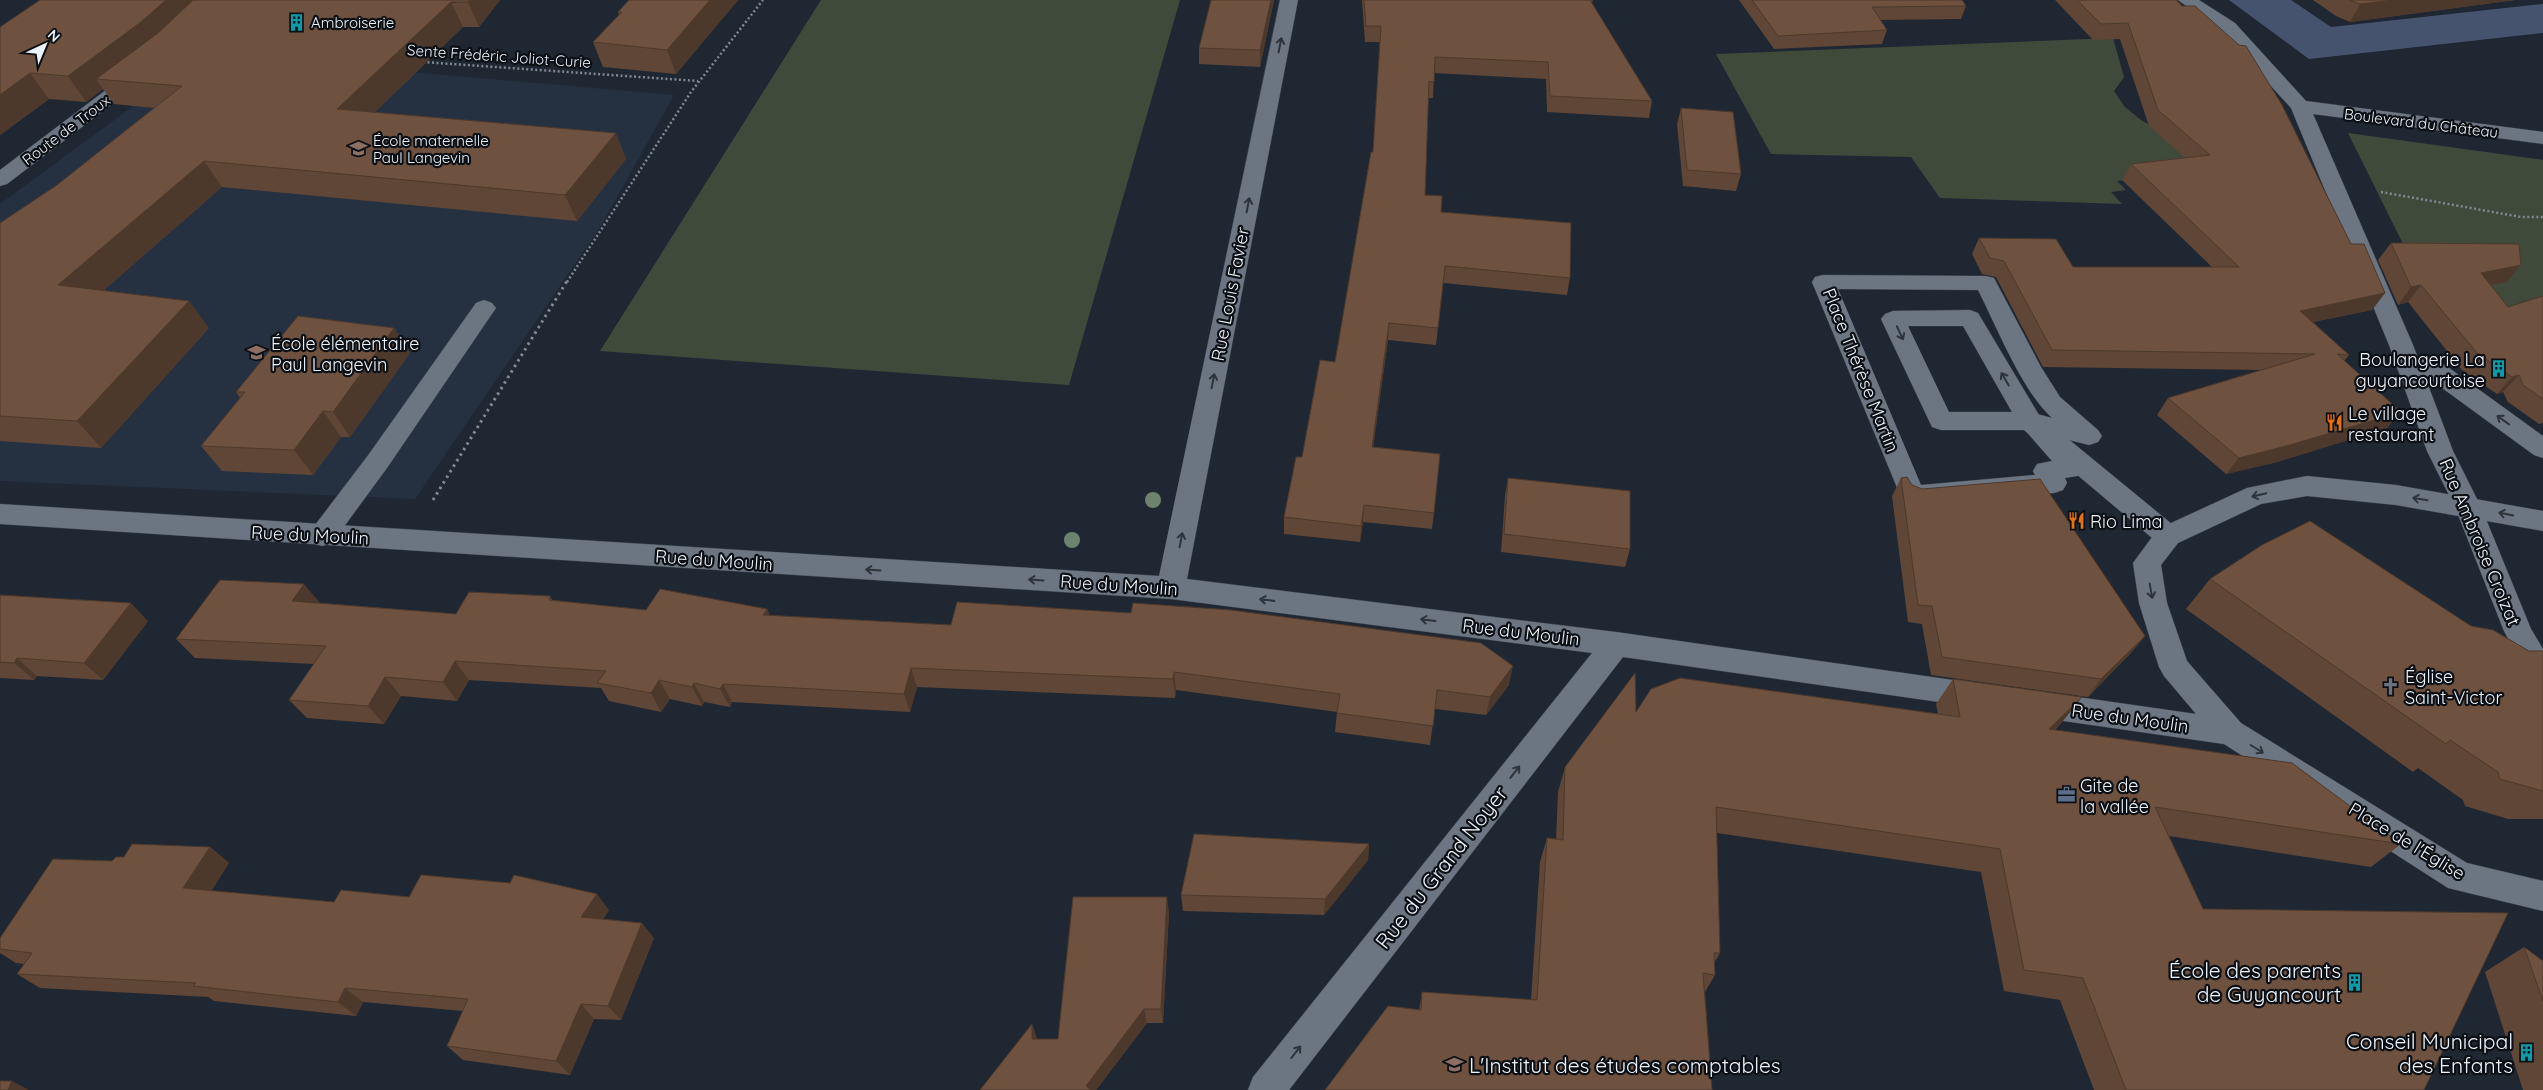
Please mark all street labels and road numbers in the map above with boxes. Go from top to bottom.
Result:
street label: Sente Frédéric Joliot-Curie [407,40,591,72]
street label: Route de Troux [18,91,114,169]
street label: Boulevard du Château [2343,104,2499,142]
street label: Rue Louis Favier [1206,225,1254,363]
street label: Place Thérèse Martin [1818,285,1904,455]
street label: Rue Ambroise Croizat [2434,455,2526,629]
street label: Rue du Moulin [250,520,370,550]
street label: Rue du Moulin [654,544,774,576]
street label: Rue du Moulin [1059,569,1179,601]
street label: Rue du Moulin [1461,613,1581,651]
street label: Rue du Moulin [2070,698,2190,738]
street label: Rue du Grand Noyer [1369,780,1513,954]
street label: Place de l'Église [2345,797,2469,885]

